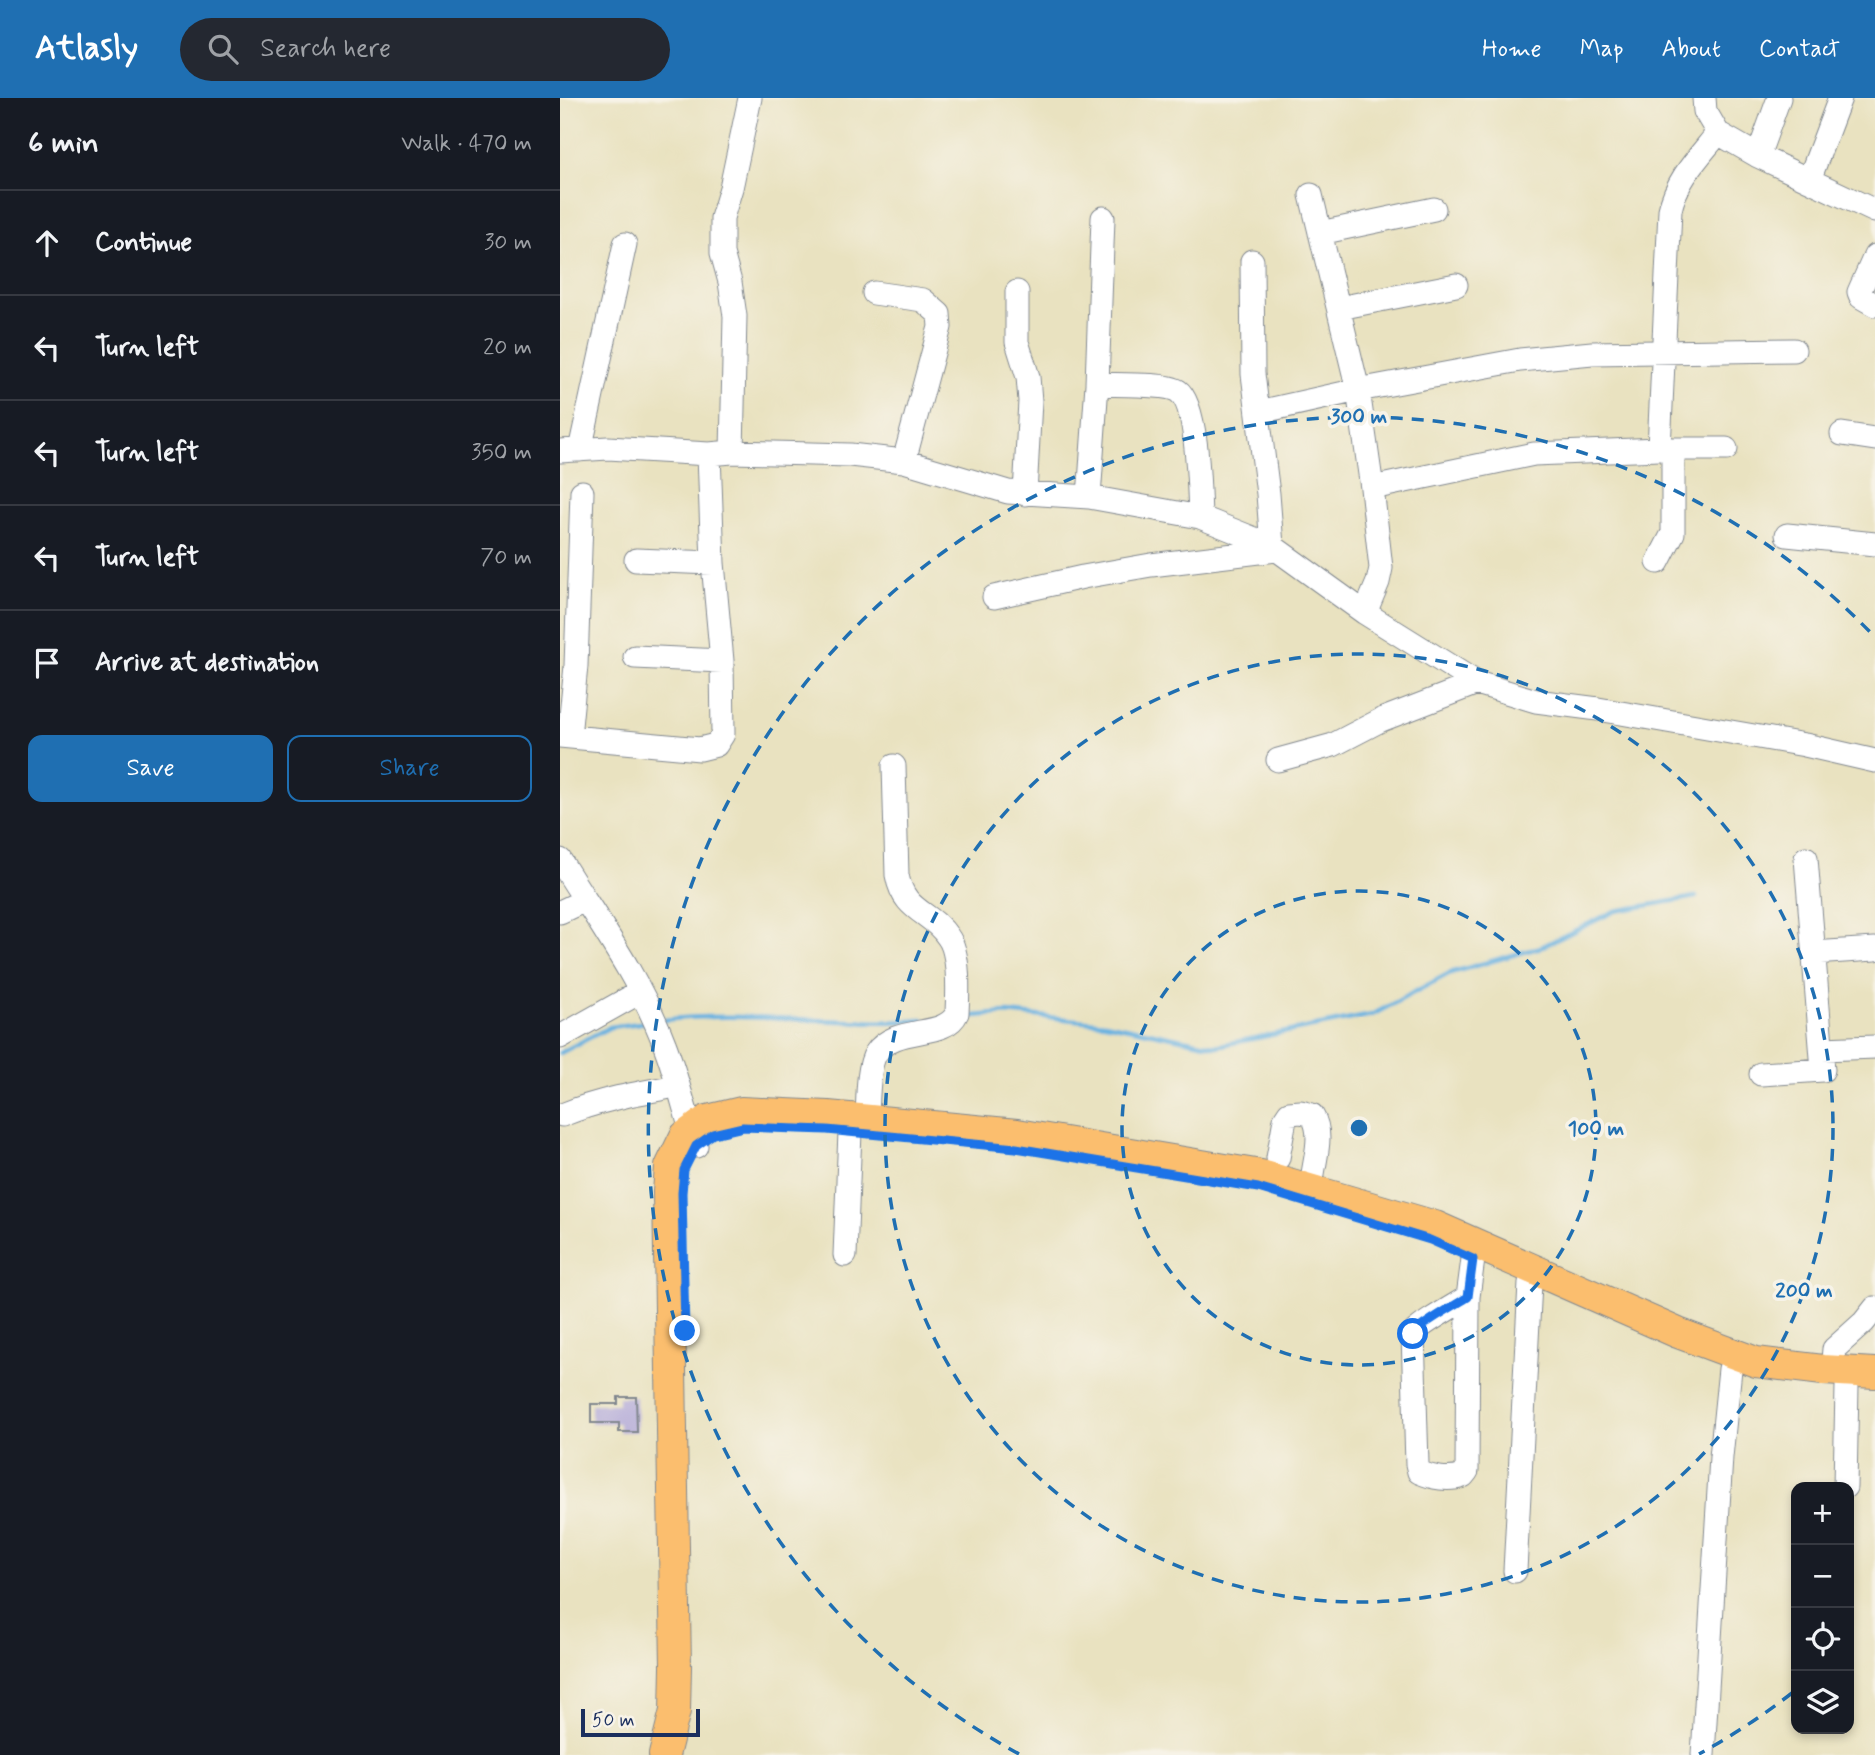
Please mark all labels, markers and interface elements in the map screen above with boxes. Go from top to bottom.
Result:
search box [180,18,670,81]
text: Atlasly [35,27,138,71]
icon: search [204,30,242,68]
text: Search here [260,32,391,66]
text: Home [1482,34,1542,65]
text: Map [1580,34,1624,65]
text: About [1662,34,1721,65]
text: Contact [1759,34,1840,65]
text: 6 min [28,124,99,163]
text: Walk · 470 m [401,129,532,159]
icon: ahead [28,224,66,262]
text: Continue [95,226,192,260]
text: 30 m [484,228,532,258]
icon: left [28,329,66,367]
text: Turn left [95,331,199,365]
text: 20 m [483,333,532,363]
text: 300 m [1331,403,1388,431]
icon: left [28,434,66,472]
text: Turn left [95,436,199,470]
text: 350 m [471,438,532,468]
icon: left [28,539,66,577]
text: Turn left [95,541,199,575]
text: 70 m [480,543,532,573]
icon: arrive [28,644,66,682]
text: Arrive at destination [95,646,319,680]
button: Save [28,735,273,802]
button: Share [287,735,532,802]
text: 100 m [1568,1115,1624,1143]
centre of rings [1347,1116,1371,1140]
text: 200 m [1775,1277,1833,1305]
route end [669,1315,700,1346]
route start [1397,1318,1428,1349]
map controls [1791,1482,1854,1734]
button: + [1791,1482,1854,1545]
button: − [1791,1545,1854,1608]
button: locate [1791,1608,1854,1671]
button: layers [1791,1671,1854,1734]
scale bar [581,1706,700,1738]
text: 50 m [592,1708,635,1733]

